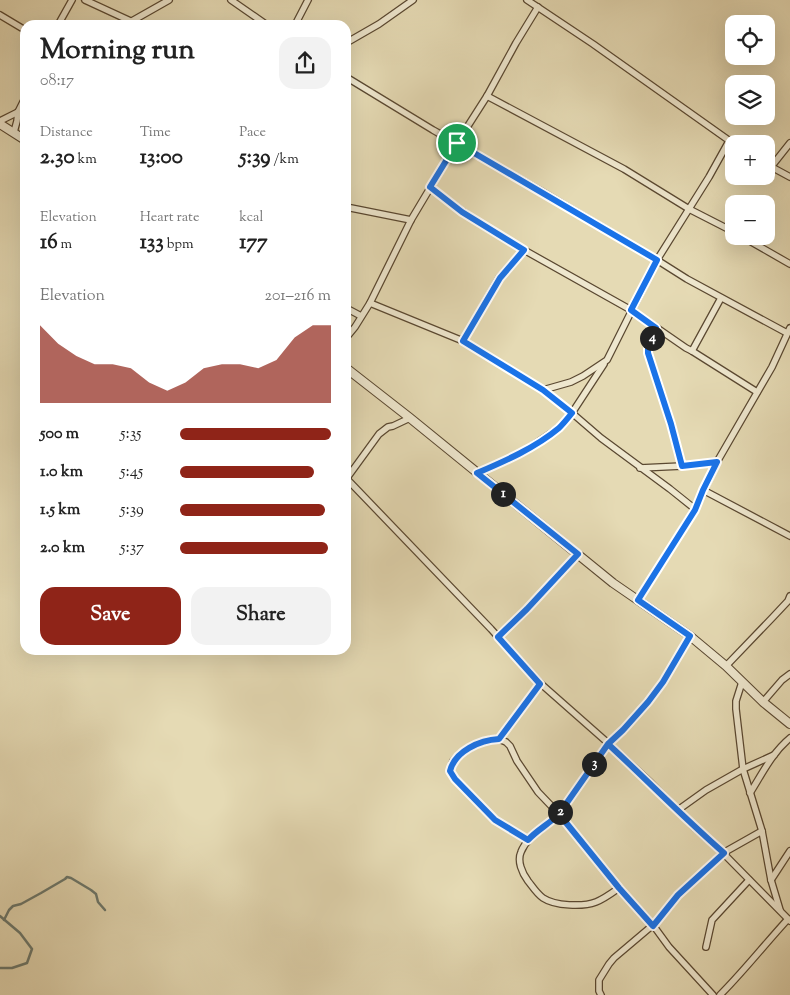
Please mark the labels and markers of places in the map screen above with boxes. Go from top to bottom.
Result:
pin [436,122,478,164]
pin: 4 [640,326,664,350]
pin: 1 [490,482,516,506]
pin: 3 [582,752,606,776]
pin: 2 [548,800,572,824]

